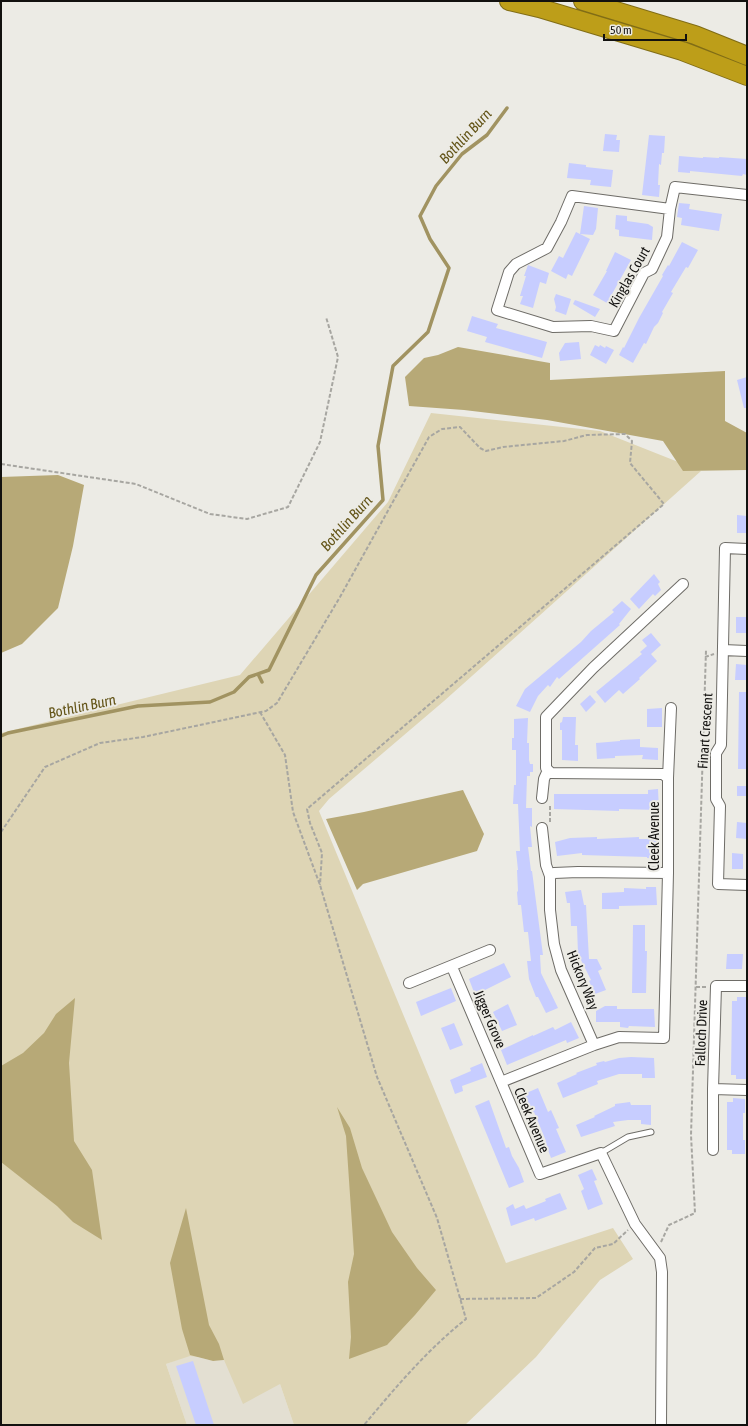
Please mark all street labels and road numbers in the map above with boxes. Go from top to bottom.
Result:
street label: Kinglas Court [605,244,653,310]
street label: Finart Crescent [694,692,716,770]
street label: Cleek Avenue [646,801,662,871]
street label: Hickory Way [564,948,602,1012]
street label: Jigger Grove [471,988,509,1050]
street label: Falloch Drive [692,999,710,1067]
street label: Cleek Avenue [511,1085,553,1155]

